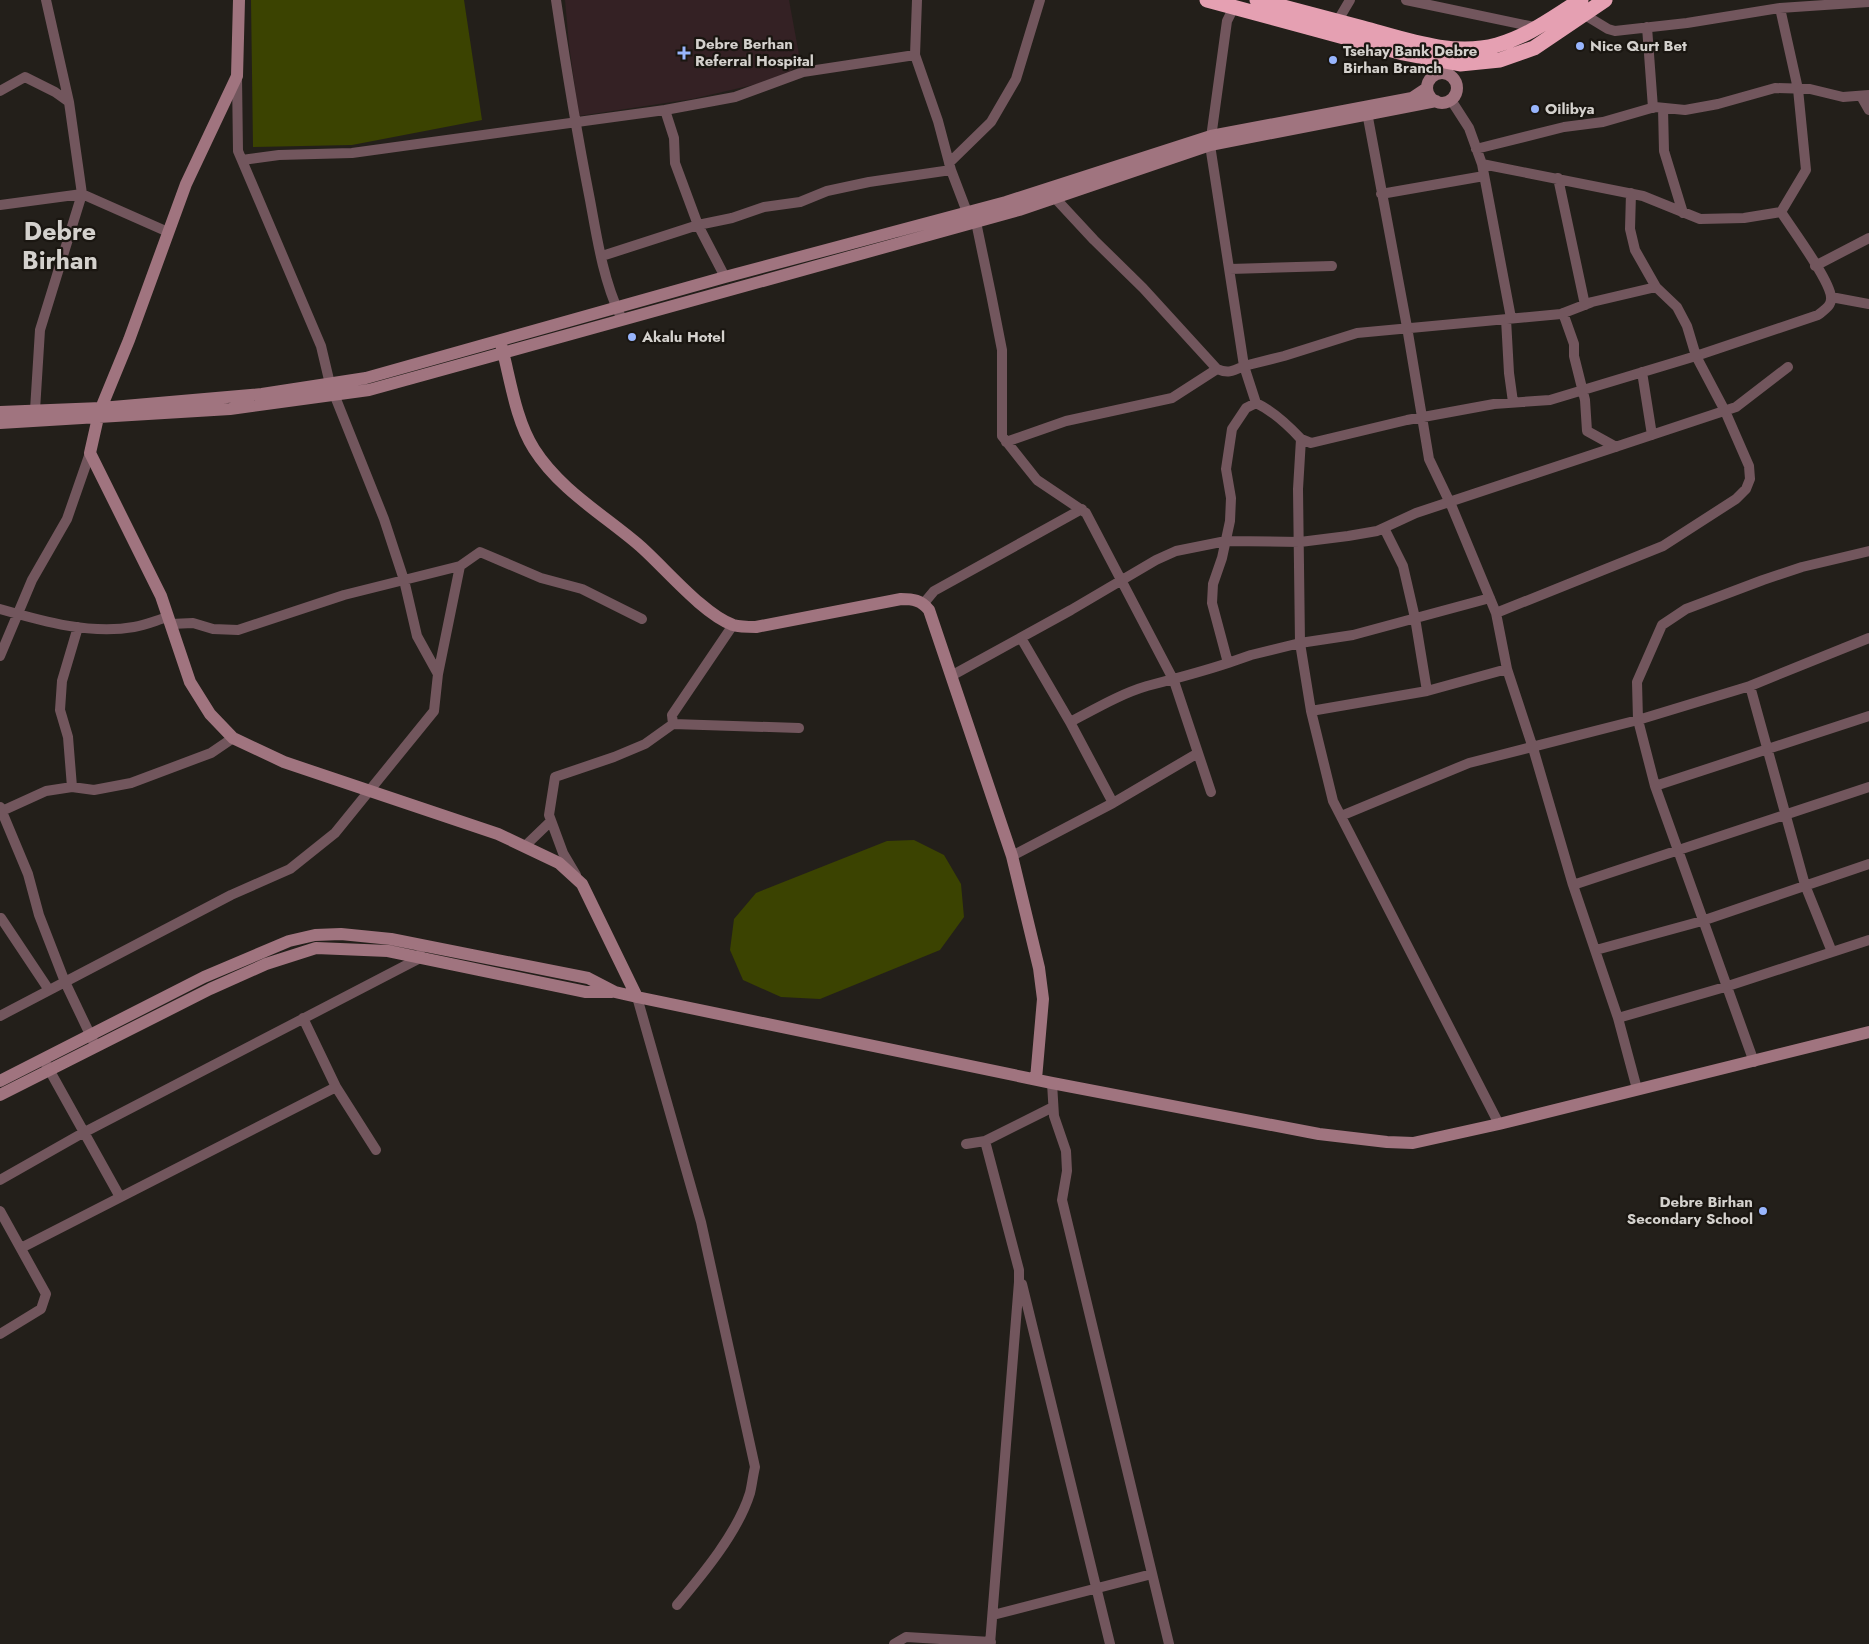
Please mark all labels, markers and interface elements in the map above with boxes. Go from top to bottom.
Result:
place label: Debre Berhan Referral Hospital [695,33,814,72]
place label: Nice Qurt Bet [1590,35,1687,57]
place label: Tsehay Bank Debre Birhan Branch [1343,40,1478,79]
marker: Nice Qurt Bet [1574,40,1586,52]
marker: Debre Berhan Referral Hospital [677,46,691,60]
marker: Tsehay Bank Debre Birhan Branch [1327,54,1339,66]
place label: Oilibya [1545,98,1595,120]
marker: Oilibya [1529,103,1541,115]
district label: Debre Birhan [22,213,98,278]
place label: Akalu Hotel [641,326,725,348]
marker: Akalu Hotel [626,331,638,343]
place label: Debre Birhan Secondary School [1627,1191,1753,1230]
marker: Debre Birhan Secondary School [1757,1205,1769,1217]

